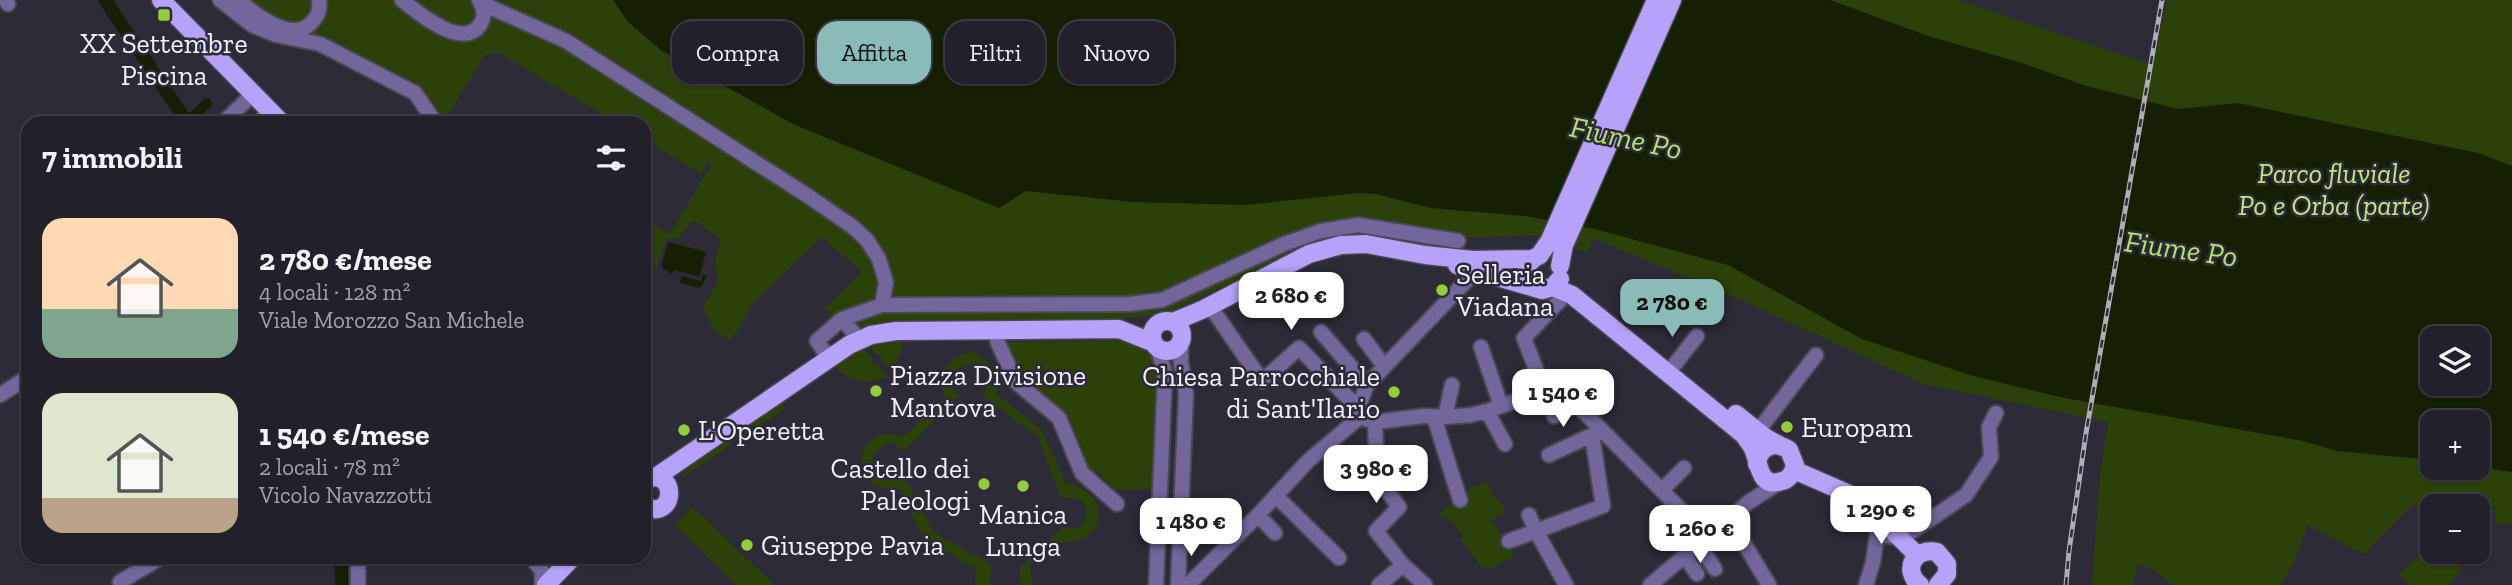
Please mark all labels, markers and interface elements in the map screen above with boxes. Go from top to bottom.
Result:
marker: XX Settembre Piscina [156,7,172,23]
chip: Compra [672,21,803,84]
chip: Affitta [817,21,931,84]
chip: Filtri [945,21,1045,84]
chip: Nuovo [1059,21,1174,84]
place label: XX Settembre Piscina [80,27,248,92]
water label: Fiume Po [1567,109,1685,167]
icon: filters [592,139,630,177]
text: 7 immobili [42,140,183,176]
park label: Parco fluviale Po e Orba (parte) [2238,157,2430,222]
water label: Fiume Po [2122,223,2240,275]
text: 2 780 €/mese [259,242,432,278]
icon: home [98,246,182,330]
place label: Selleria Viadana [1455,258,1554,323]
pin: 2 680 € [1226,272,1356,332]
text: 4 locali · 128 m² [259,278,410,306]
pin: 2 780 € [1607,280,1737,339]
text: 2 680 € [1255,281,1327,309]
marker: Selleria Viadana [1434,282,1450,298]
text: 2 780 € [1636,288,1708,316]
text: Viale Morozzo San Michele [259,306,524,334]
map controls [2420,326,2490,564]
button: layers [2420,326,2490,396]
place label: Piazza Divisione Mantova [890,359,1086,424]
place label: Chiesa Parrocchiale di Sant'Ilario [1142,360,1380,425]
pin: 1 540 € [1498,370,1628,429]
text: 1 540 € [1528,378,1598,406]
marker: Piazza Divisione Mantova [868,383,884,399]
marker: Chiesa Parrocchiale di Sant'Ilario [1386,384,1402,400]
button: + [2420,410,2490,480]
place label: Europam [1801,411,1912,444]
place label: L'Operetta [698,414,825,447]
text: 1 540 €/mese [259,417,430,453]
marker: Europam [1779,419,1795,435]
icon: home [98,421,182,505]
marker: L'Operetta [676,422,692,438]
pin: 3 980 € [1311,446,1441,505]
place label: Castello dei Paleologi [831,452,970,517]
text: 2 locali · 78 m² [259,453,400,481]
text: 3 980 € [1340,454,1412,482]
marker: Castello dei Paleologi [976,476,992,492]
marker: Manica Lunga [1015,478,1031,494]
text: Vicolo Navazzotti [259,481,432,509]
pin: 1 290 € [1816,486,1946,546]
button: − [2420,494,2490,564]
text: 1 290 € [1846,495,1916,523]
place label: Manica Lunga [979,498,1068,563]
pin: 1 480 € [1126,498,1256,558]
pin: 1 260 € [1635,505,1765,565]
text: 1 480 € [1156,507,1226,535]
text: 1 260 € [1665,514,1735,542]
place label: Giuseppe Pavia [761,529,945,562]
marker: Giuseppe Pavia [739,537,755,553]

